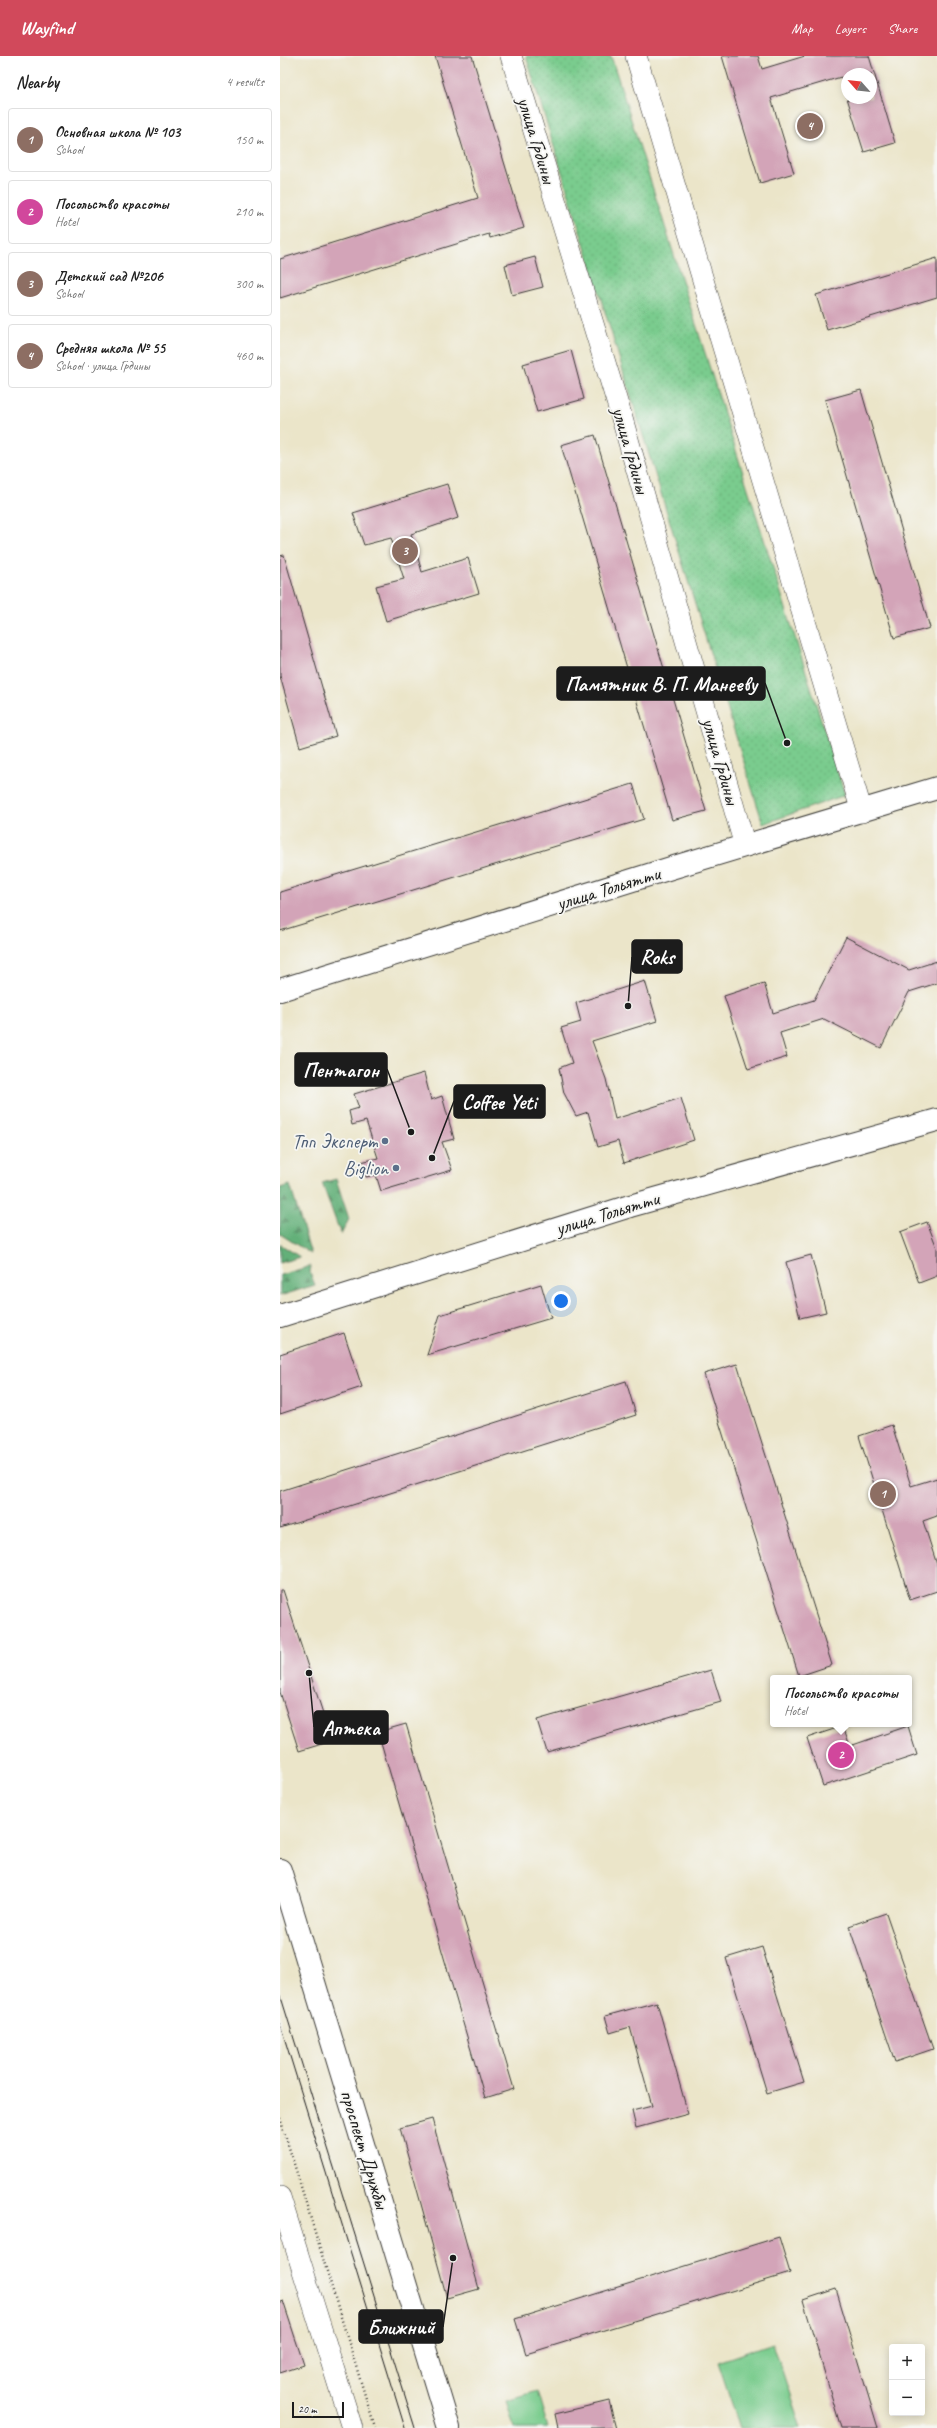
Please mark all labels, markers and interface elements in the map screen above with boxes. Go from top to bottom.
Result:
text: Wayfind [20,16,73,40]
text: Map [791,20,813,37]
text: Layers [835,20,866,37]
text: Share [888,20,917,37]
north arrow [841,68,877,104]
text: Nearby [16,72,59,93]
text: 4 results [226,74,264,90]
street label: улица Грдины [511,93,562,188]
pin: 4 [797,111,823,141]
text: Основная школа № 103 [55,123,180,142]
text: 1 [27,132,33,148]
text: 150 m [235,132,263,148]
text: School [55,142,83,158]
text: Посольство красоты [55,195,169,214]
text: 2 [27,204,33,220]
text: 210 m [235,204,263,220]
text: Hotel [55,214,78,230]
text: Детский сад №206 [55,267,163,286]
text: 3 [27,276,33,292]
text: 300 m [235,276,263,292]
text: School [55,286,83,302]
text: Средняя школа № 55 [55,339,165,358]
text: 4 [27,348,33,364]
text: 460 m [235,348,263,364]
text: School · улица Грдины [55,358,150,374]
street label: улица Грдины [606,403,655,498]
pin: 3 [392,536,418,566]
callout: Памятник В. П. Манееву [557,667,765,700]
text: Памятник В. П. Манееву [565,671,759,697]
street label: улица Грдины [696,714,745,809]
street label: улица Тольятти [553,860,665,916]
callout: Roks [632,940,682,973]
text: Roks [640,944,677,970]
callout: Пентагон [295,1053,387,1086]
text: Пентагон [303,1057,381,1083]
callout: Coffee Yeti [454,1085,545,1118]
text: Coffee Yeti [462,1089,539,1115]
place label: Тпп Эксперт [292,1129,379,1154]
marker: Тпп Эксперт [380,1136,390,1146]
place label: Biglion [343,1156,389,1181]
marker: Biglion [391,1163,401,1173]
street label: улица Тольятти [552,1185,664,1241]
your location [551,1291,571,1311]
pin: 1 [870,1479,896,1509]
popup [770,1675,912,1727]
text: Посольство красоты [784,1684,898,1703]
text: Hotel [784,1703,807,1719]
callout: Аптека [314,1711,388,1744]
text: Аптека [322,1715,382,1741]
pin: 2 [828,1740,854,1770]
street label: проспект Дружбы [335,2087,395,2213]
callout: Ближний [359,2310,443,2343]
text: Ближний [367,2314,437,2340]
map controls [889,2344,925,2416]
button: + [889,2344,925,2380]
button: − [889,2380,925,2416]
scale bar [292,2400,344,2419]
text: 20 m [298,2402,317,2416]

